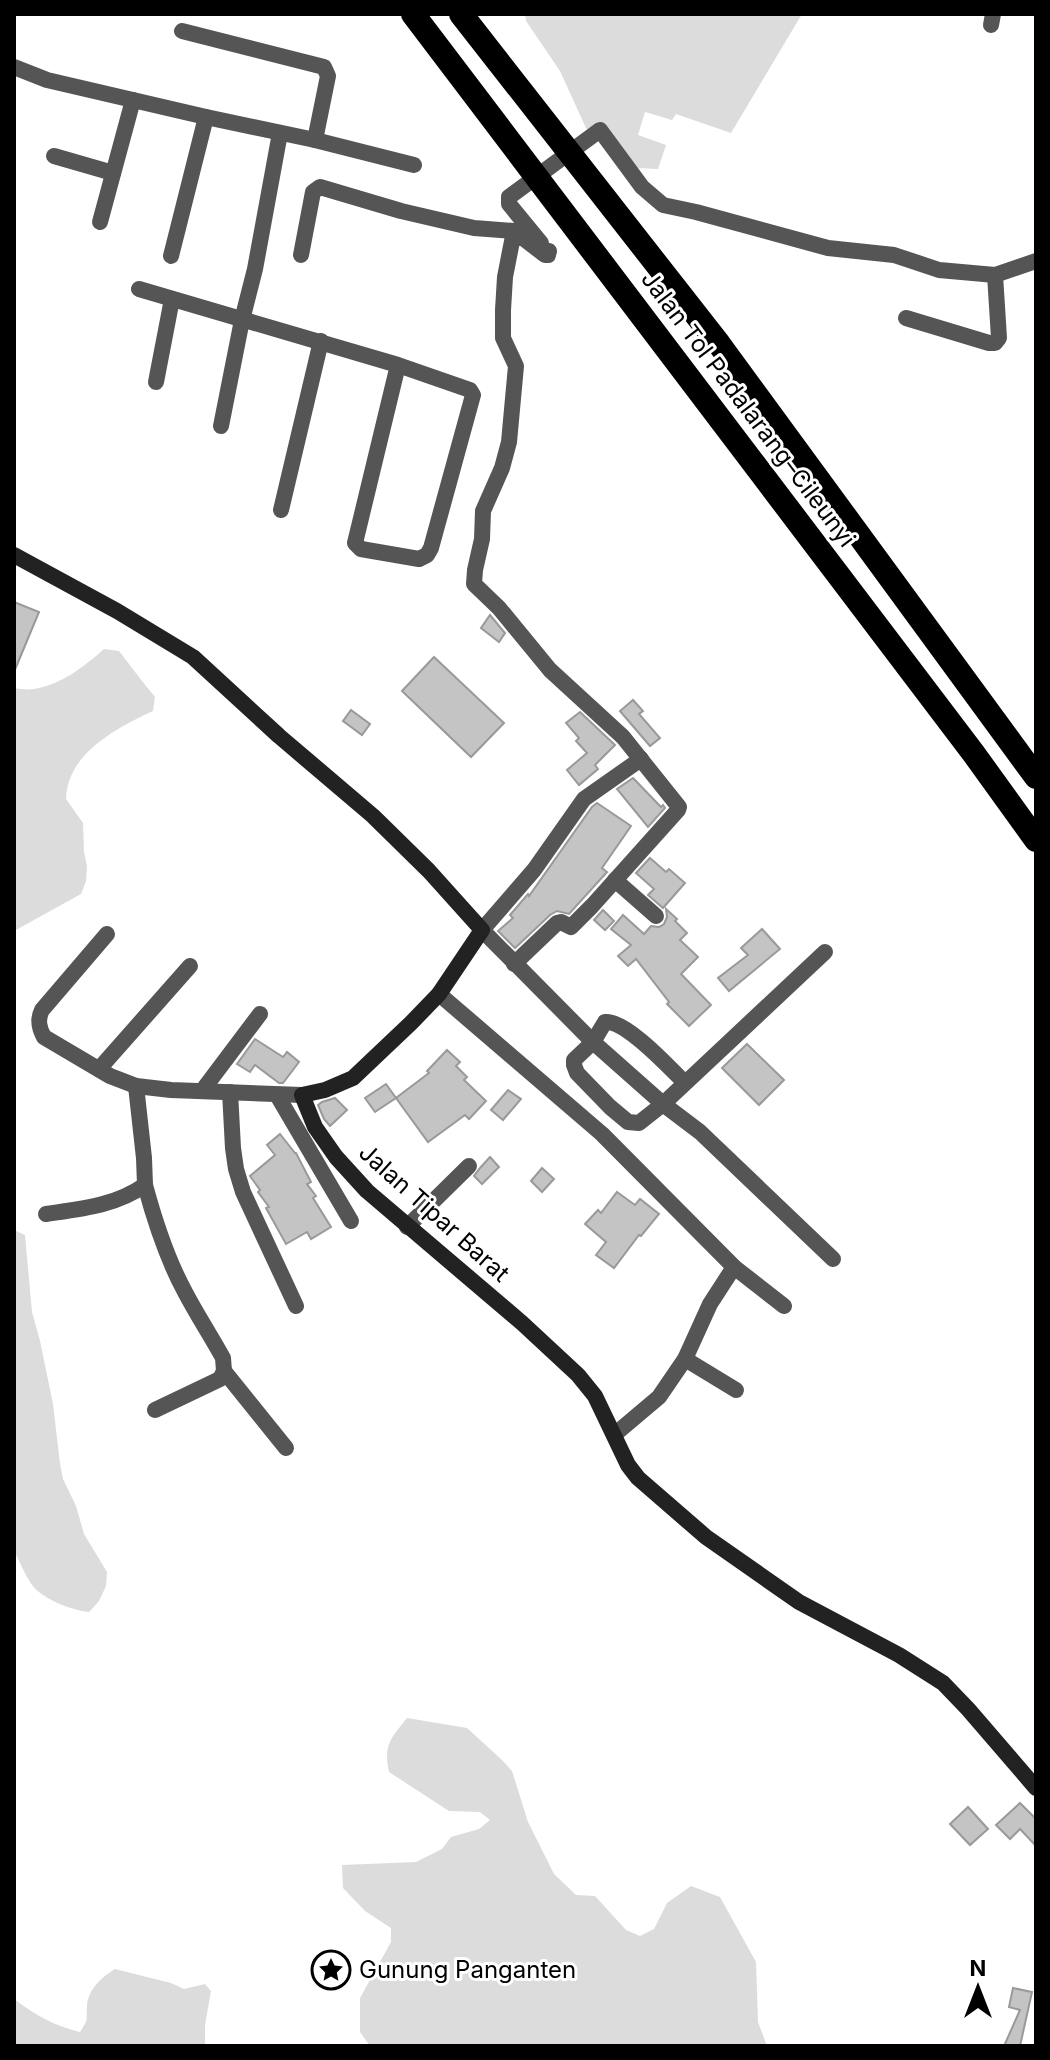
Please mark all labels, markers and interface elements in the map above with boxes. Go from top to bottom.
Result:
street label: Jalan Tol Padalarang–Cileunyi [635,265,862,552]
street label: Jalan Tipar Barat [353,1137,516,1288]
north arrow [938,1948,1018,2028]
place icon: Gunung Panganten [310,1949,352,1991]
place label: Gunung Panganten [359,1955,576,1984]
text: N [970,1955,986,1981]

